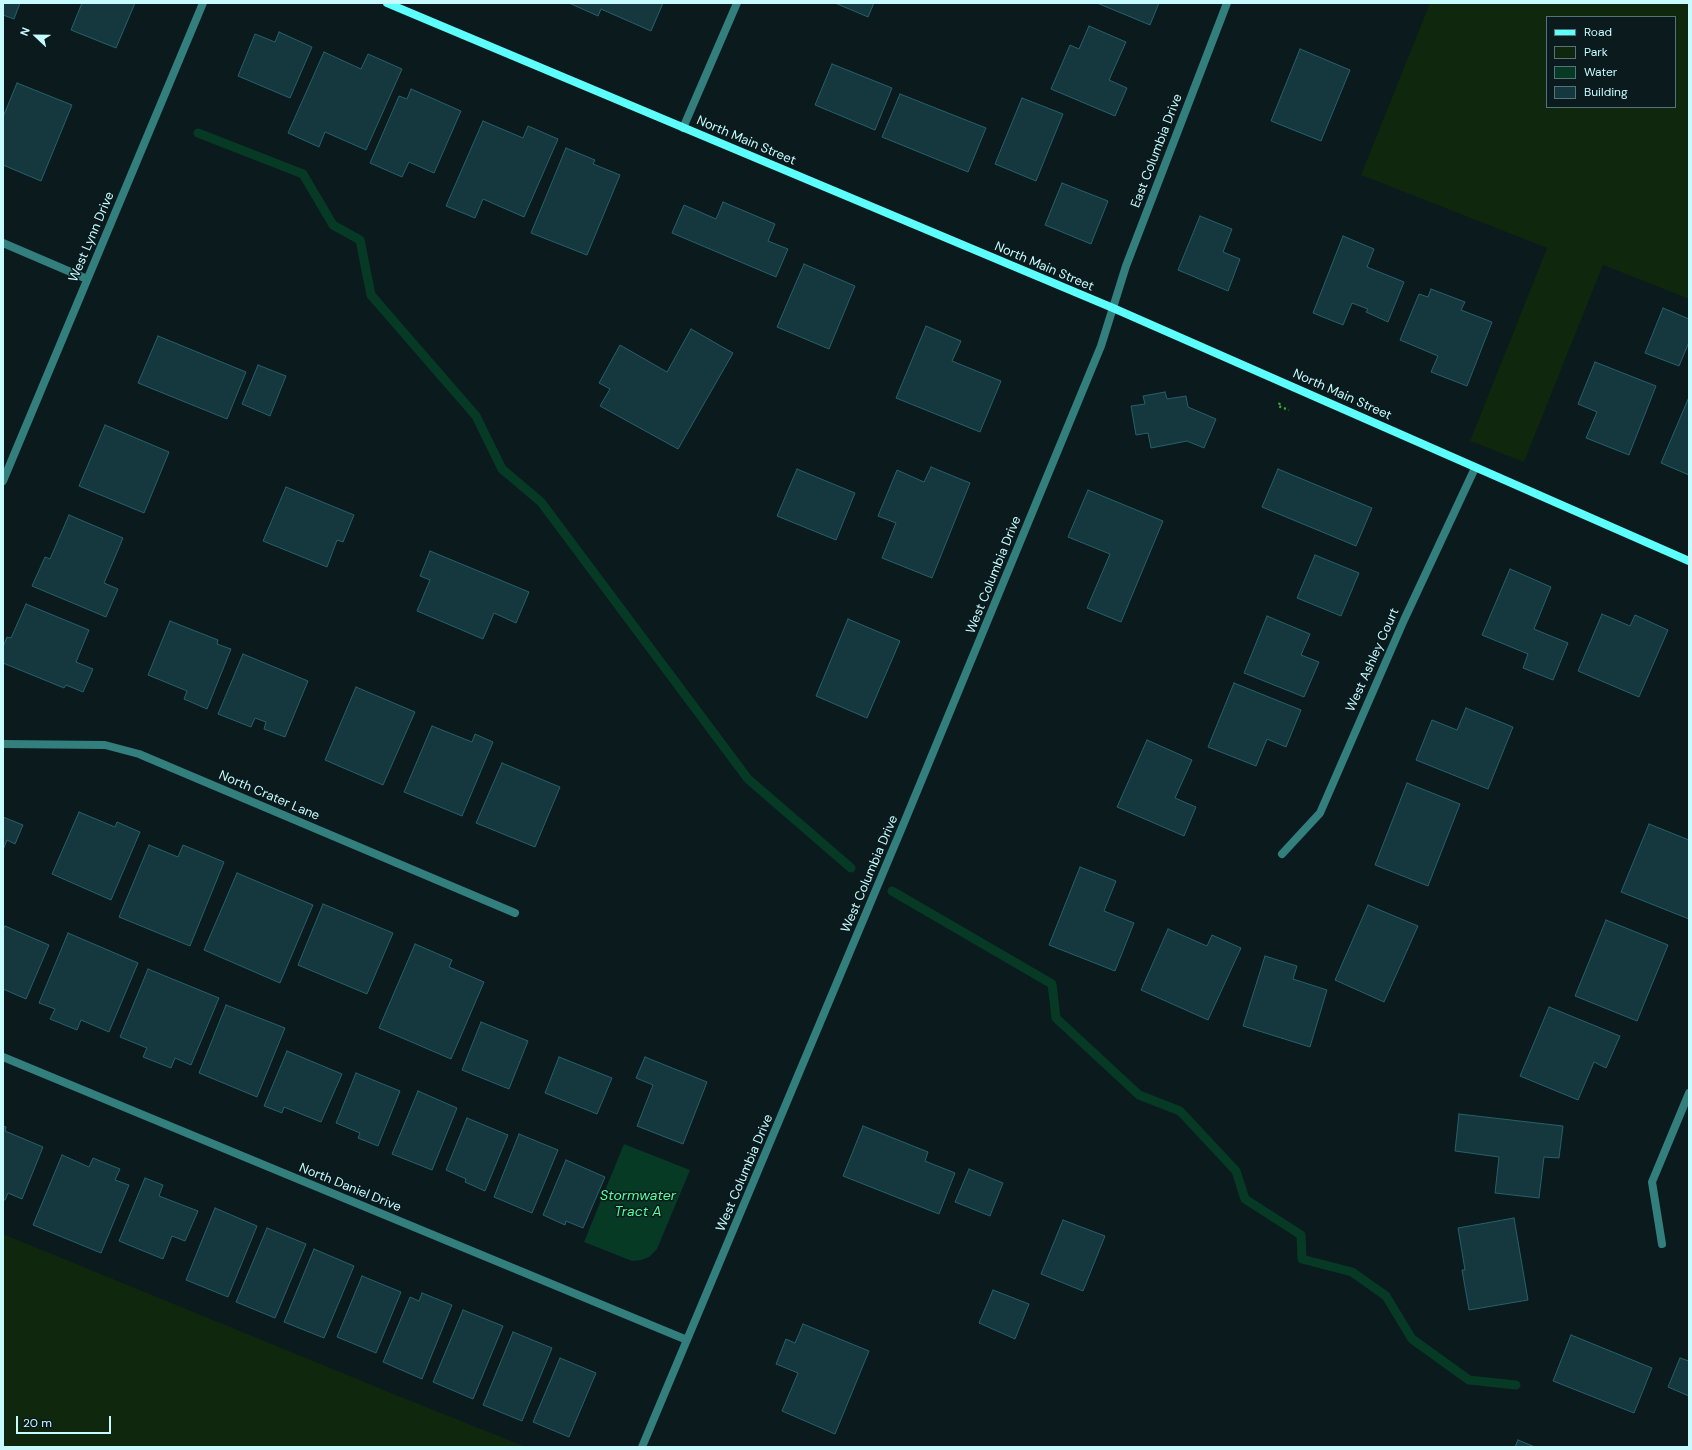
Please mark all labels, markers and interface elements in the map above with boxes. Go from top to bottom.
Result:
north arrow [16,16,56,56]
legend [1546,16,1676,108]
text: Road [1584,24,1612,40]
text: N [17,25,33,38]
text: Park [1584,44,1608,60]
text: Water [1584,64,1617,80]
text: Building [1584,84,1628,100]
street label: East Columbia Drive [1128,92,1186,210]
street label: North Main Street [694,113,798,169]
street label: West Lynn Drive [66,190,118,284]
street label: North Main Street [992,239,1096,295]
street label: North Main Street [1290,366,1394,424]
street label: West Columbia Drive [963,514,1025,636]
street label: West Ashley Court [1343,606,1403,714]
street label: North Crater Lane [216,768,322,824]
street label: West Columbia Drive [838,813,902,935]
street label: West Columbia Drive [713,1112,777,1234]
street label: North Daniel Drive [297,1160,403,1216]
water label: Stormwater Tract A [600,1188,676,1220]
scale bar [18,1408,113,1434]
text: 20 m [23,1415,52,1431]

